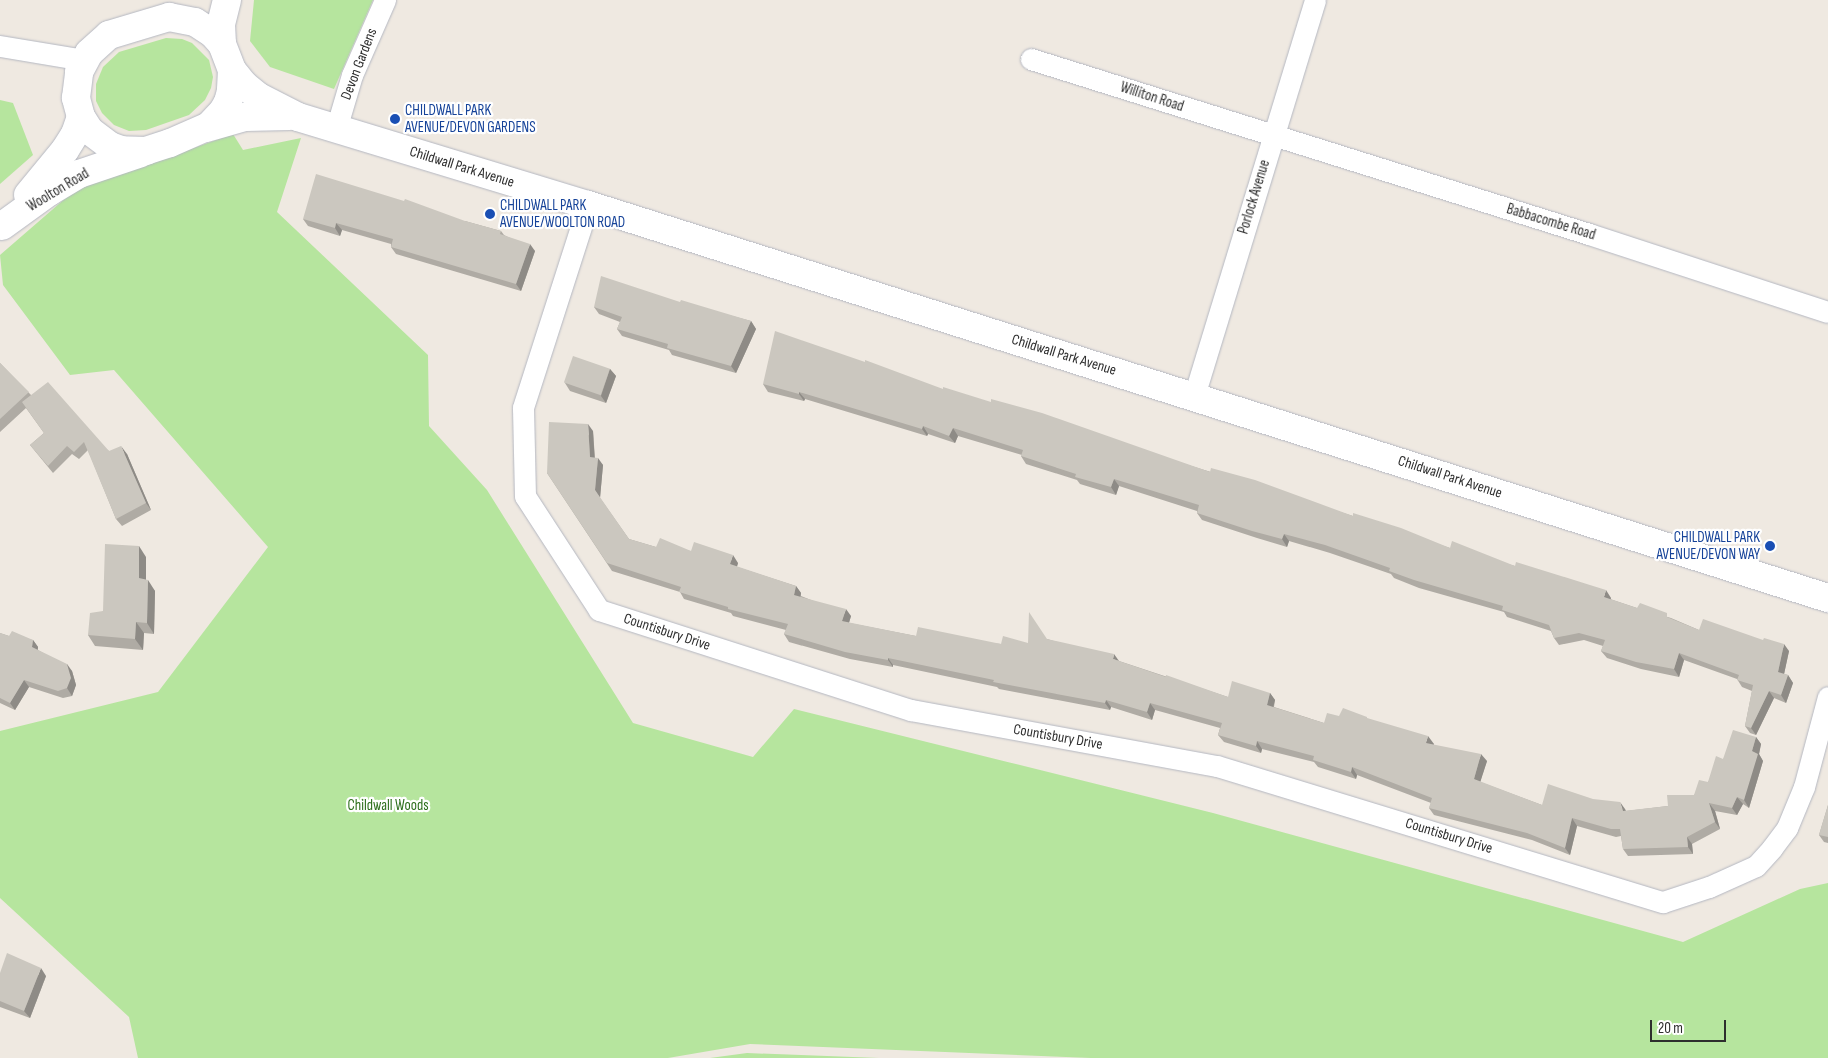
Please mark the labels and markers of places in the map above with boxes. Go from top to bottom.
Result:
place label: CHILDWALL PARK AVENUE/DEVON GARDENS [405,101,536,136]
marker: CHILDWALL PARK AVENUE/DEVON GARDENS [389,113,401,125]
place label: CHILDWALL PARK AVENUE/WOOLTON ROAD [500,196,625,231]
marker: CHILDWALL PARK AVENUE/WOOLTON ROAD [484,208,496,220]
place label: CHILDWALL PARK AVENUE/DEVON WAY [1656,528,1760,563]
marker: CHILDWALL PARK AVENUE/DEVON WAY [1764,540,1776,552]

